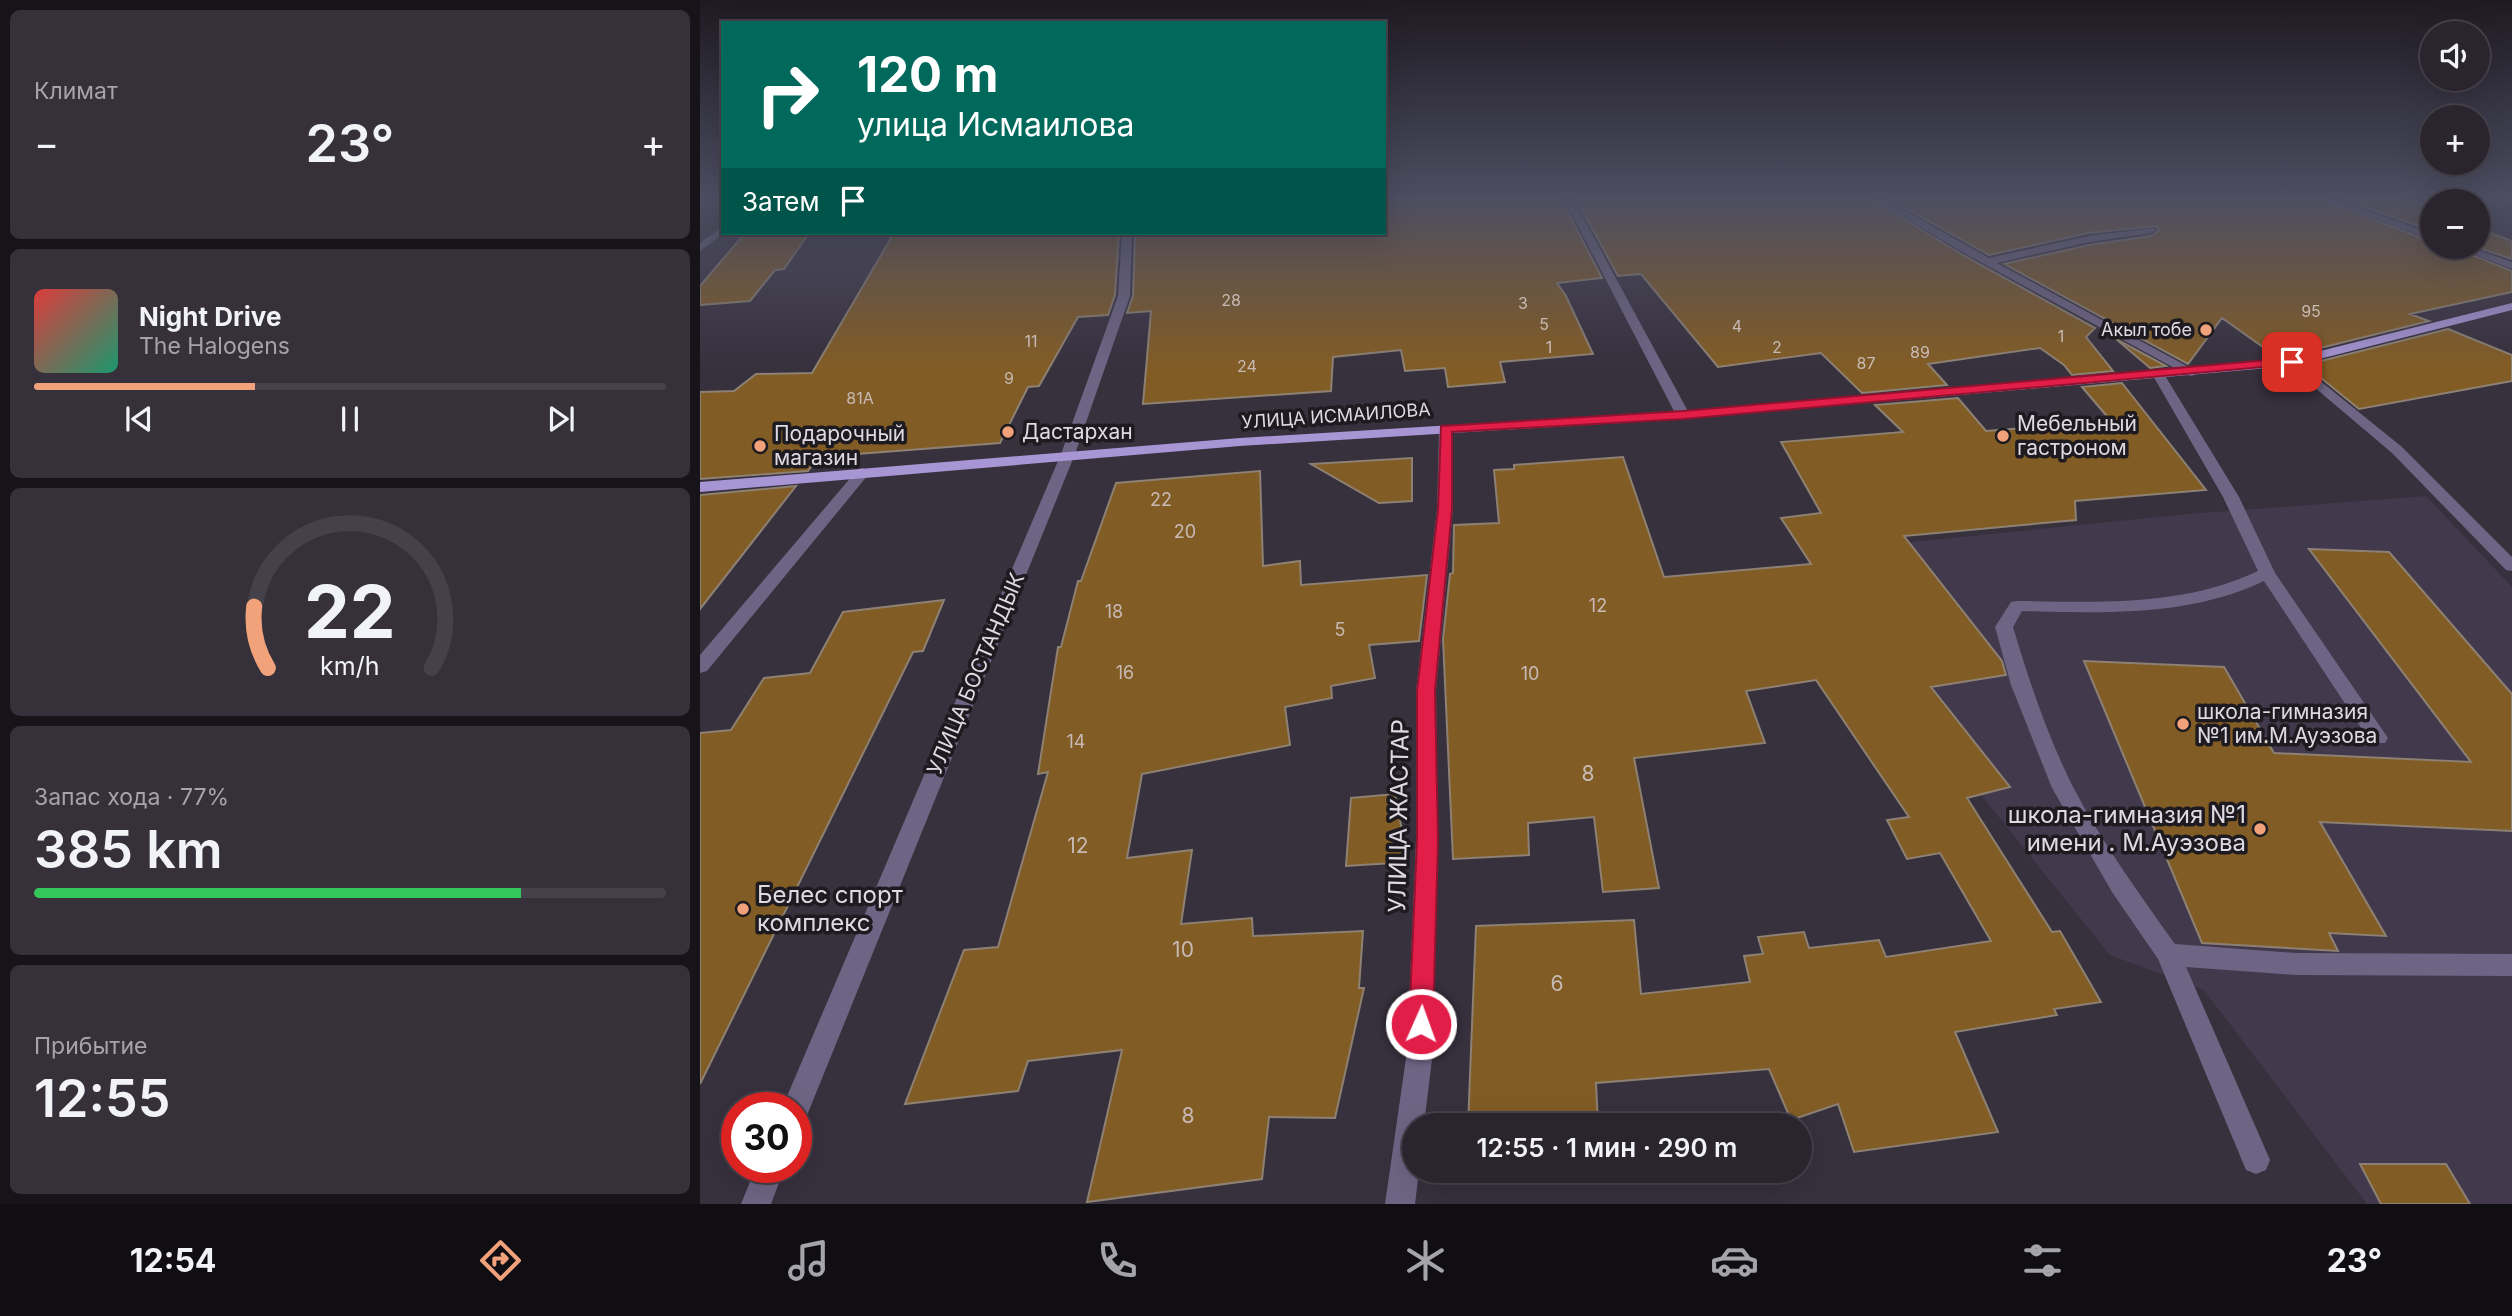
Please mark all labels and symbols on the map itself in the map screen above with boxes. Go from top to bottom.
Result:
house number: 28 [1221,290,1241,310]
house number: 3 [1518,293,1528,313]
house number: 95 [2301,301,2321,321]
house number: 5 [1539,314,1549,334]
house number: 4 [1732,316,1742,336]
place label: Акыл тобе [2101,319,2192,340]
marker: Акыл тобе [2198,322,2214,338]
house number: 1 [2058,326,2064,346]
house number: 11 [1024,331,1038,351]
pin [2262,332,2322,392]
house number: 1 [1546,337,1552,357]
house number: 2 [1772,337,1782,357]
house number: 89 [1910,342,1930,362]
house number: 87 [1857,353,1875,373]
house number: 24 [1237,356,1257,376]
house number: 9 [1004,368,1014,388]
house number: 81А [846,388,874,408]
street label: УЛИЦА ИСМАИЛОВА [1241,398,1431,433]
place label: Мебельный гастроном [2017,411,2137,460]
place label: Дастархан [1022,419,1133,444]
place label: Подарочный магазин [774,421,905,470]
marker: Дастархан [1000,424,1016,440]
marker: Мебельный гастроном [1995,428,2011,444]
marker: Подарочный магазин [752,438,768,454]
house number: 22 [1150,489,1172,510]
house number: 20 [1174,521,1196,542]
street label: УЛИЦА БОСТАНДЫК [922,569,1029,779]
house number: 12 [1589,595,1607,616]
house number: 18 [1105,601,1123,622]
house number: 5 [1335,619,1345,640]
house number: 16 [1116,662,1134,683]
house number: 10 [1521,663,1539,684]
place label: школа-гимназия №1 им.М.Ауэзова [2197,699,2377,748]
marker: школа-гимназия №1 им.М.Ауэзова [2175,716,2191,732]
street label: УЛИЦА ЖАСТАР [1382,719,1415,913]
house number: 14 [1067,731,1085,752]
house number: 8 [1582,761,1595,786]
place label: школа-гимназия №1 имени . М.Ауэзова [2008,800,2246,857]
marker: школа-гимназия №1 имени . М.Ауэзова [2252,821,2268,837]
house number: 12 [1067,833,1089,858]
place label: Белес спорт комплекс [757,880,903,937]
marker: Белес спорт комплекс [735,901,751,917]
house number: 10 [1172,937,1194,962]
house number: 6 [1550,971,1564,996]
position arrow [1384,987,1458,1061]
speed limit sign: 30 [721,1092,812,1183]
house number: 8 [1182,1103,1195,1128]

